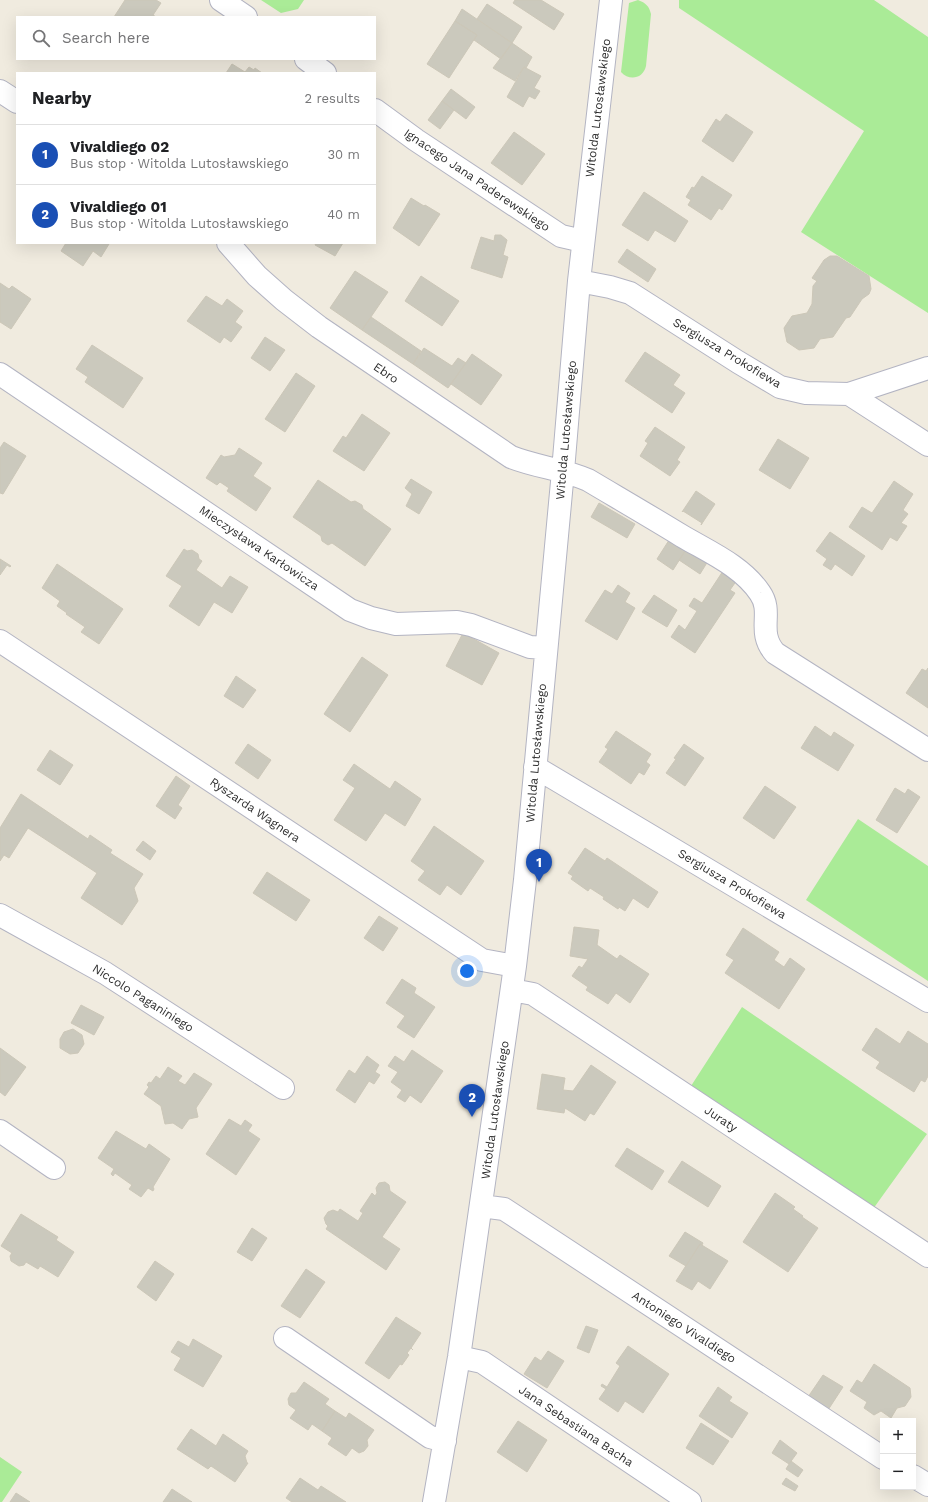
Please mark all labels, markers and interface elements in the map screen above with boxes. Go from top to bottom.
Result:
search box [16,16,376,60]
icon: search [30,27,52,49]
text: Search here [62,29,150,47]
street label: Witolda Lutosławskiego [583,38,613,178]
text: Nearby [32,88,91,108]
text: 2 results [305,91,360,106]
street label: Ignacego Jana Paderewskiego [401,126,553,234]
text: Vivaldiego 02 [70,138,169,156]
text: 1 [42,147,48,162]
text: 30 m [328,147,360,162]
text: Bus stop · Witolda Lutosławskiego [70,156,289,171]
text: Vivaldiego 01 [70,198,167,216]
text: 2 [41,207,49,222]
text: 40 m [327,207,360,222]
text: Bus stop · Witolda Lutosławskiego [70,216,289,231]
street label: Sergiusza Prokofiewa [670,315,784,391]
street label: Ebro [371,360,401,386]
street label: Witolda Lutosławskiego [553,360,579,500]
street label: Mieczysława Karłowicza [197,503,322,593]
street label: Witolda Lutosławskiego [523,683,549,823]
street label: Ryszarda Wagnera [207,775,303,845]
street label: Sergiusza Prokofiewa [675,846,789,922]
pin: 1 [526,849,552,882]
street label: Niccolo Paganiniego [90,961,196,1035]
your location [457,961,477,981]
street label: Witolda Lutosławskiego [478,1040,512,1180]
pin: 2 [459,1084,485,1117]
street label: Juraty [702,1103,741,1135]
street label: Antoniego Vivaldiego [629,1288,739,1366]
street label: Jana Sebastiana Bacha [516,1382,636,1470]
map controls [880,1418,916,1490]
button: + [880,1418,916,1454]
button: − [880,1454,916,1490]

